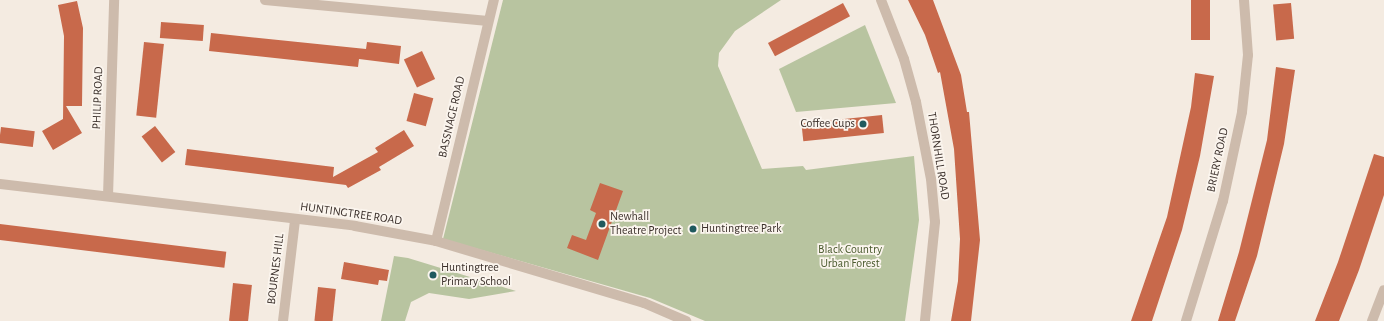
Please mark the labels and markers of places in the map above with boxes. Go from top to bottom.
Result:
place label: Coffee Cups [801,117,855,131]
marker: Coffee Cups [858,119,868,129]
place label: Newhall Theatre Project [610,210,681,238]
marker: Newhall Theatre Project [597,219,607,229]
place label: Huntingtree Park [701,222,781,236]
marker: Huntingtree Park [688,224,698,234]
place label: Huntingtree Primary School [441,261,511,289]
marker: Huntingtree Primary School [428,270,438,280]

